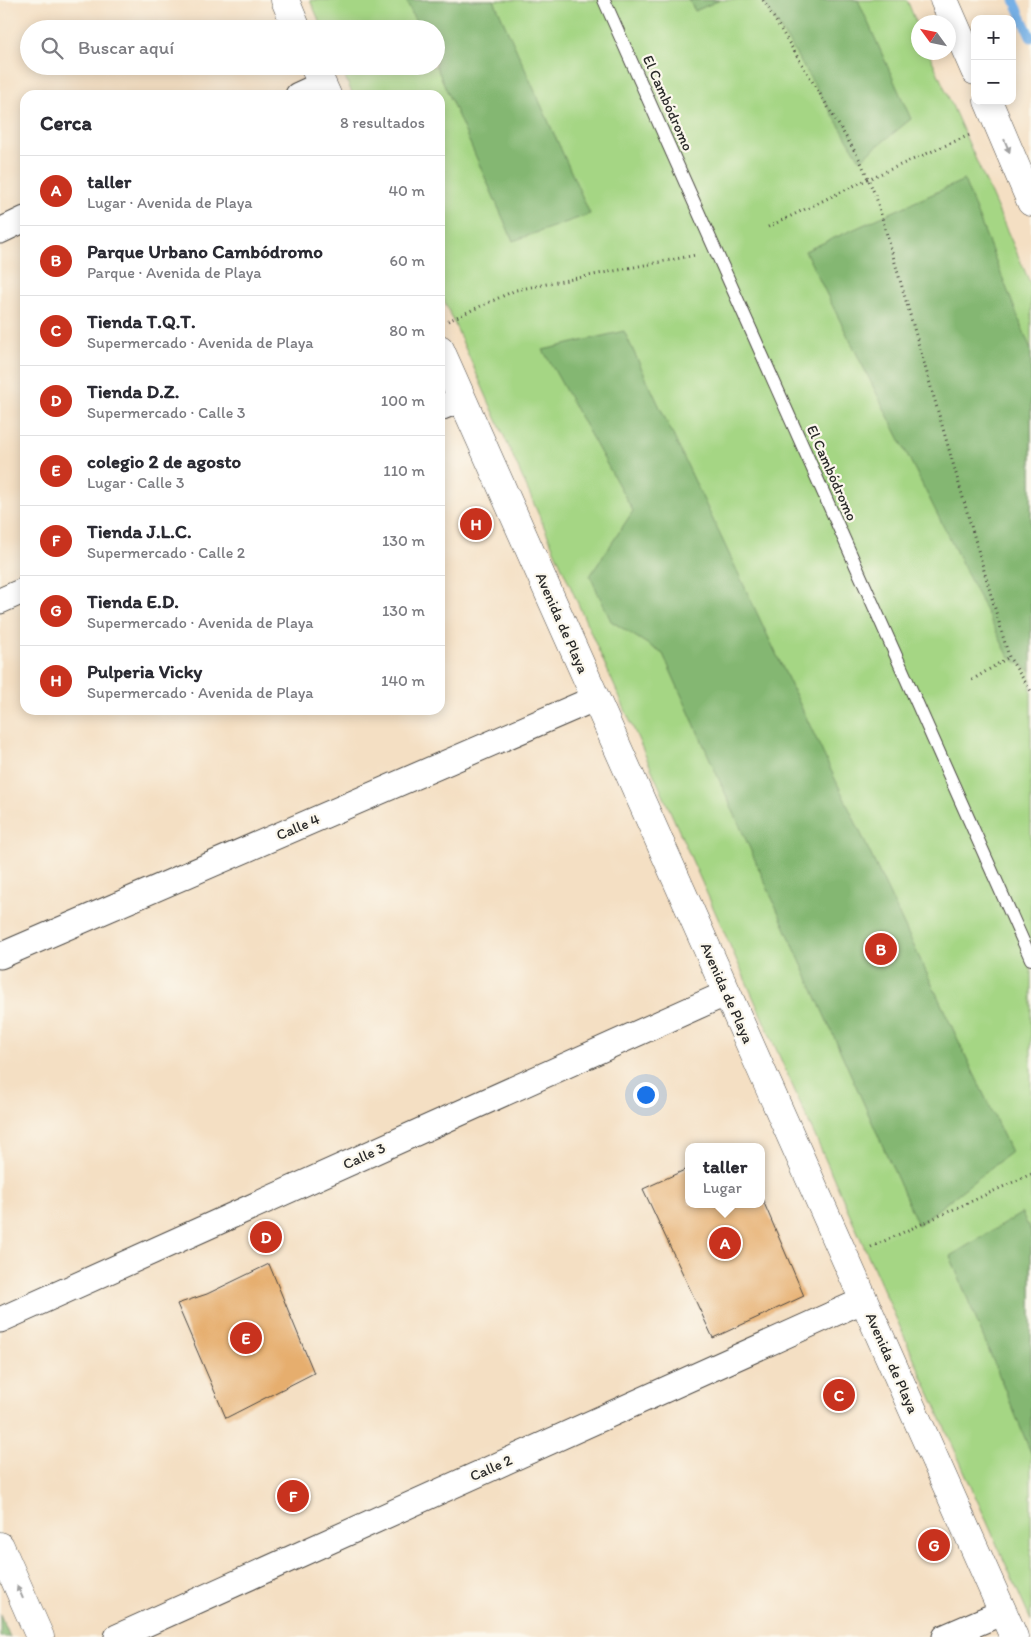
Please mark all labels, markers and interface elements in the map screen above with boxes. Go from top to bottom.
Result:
north arrow [911,15,956,60]
map controls [971,15,1016,105]
button: + [971,15,1016,60]
search box [20,20,445,75]
icon: search [38,34,66,62]
text: Buscar aquí [78,36,174,59]
street label: El Cambódromo [639,52,697,154]
button: − [971,60,1016,105]
text: Cerca [40,110,92,135]
text: 8 resultados [340,113,425,132]
one-way arrow [1003,139,1011,153]
text: taller [87,170,131,193]
text: A [51,181,61,200]
text: 40 m [388,181,425,200]
text: Lugar · Avenida de Playa [87,193,253,212]
text: Parque Urbano Cambódromo [87,240,323,263]
text: B [51,251,61,270]
text: 60 m [390,251,425,270]
text: Parque · Avenida de Playa [87,263,262,282]
text: Tienda T.Q.T. [87,310,196,333]
text: C [51,321,61,340]
text: 80 m [389,321,425,340]
text: Supermercado · Avenida de Playa [87,333,314,352]
text: Tienda D.Z. [87,380,179,403]
text: D [51,391,61,410]
text: 100 m [381,391,425,410]
text: Supermercado · Calle 3 [87,403,246,422]
street label: El Cambódromo [803,422,861,524]
text: colegio 2 de agosto [87,450,241,473]
text: E [52,461,60,480]
text: 110 m [383,461,425,480]
text: Lugar · Calle 3 [87,473,185,492]
pin: H [460,505,492,543]
text: Tienda J.L.C. [87,520,192,543]
text: F [52,531,60,550]
text: 130 m [382,531,425,550]
text: Supermercado · Calle 2 [87,543,245,562]
street label: Avenida de Playa [532,570,592,676]
text: Tienda E.D. [87,590,179,613]
text: G [50,601,62,620]
text: 130 m [382,601,425,620]
text: Supermercado · Avenida de Playa [87,613,314,632]
text: Pulperia Vicky [87,660,202,683]
text: H [50,671,62,690]
text: 140 m [381,671,425,690]
text: Supermercado · Avenida de Playa [87,683,314,702]
street label: Calle 4 [274,810,322,844]
pin: B [865,930,897,968]
street label: Avenida de Playa [697,940,757,1046]
your location [633,1082,659,1108]
street label: Calle 3 [340,1139,388,1173]
popup [685,1143,765,1208]
text: taller [703,1155,747,1178]
text: Lugar [703,1178,742,1197]
pin: D [250,1218,282,1256]
pin: A [709,1224,741,1262]
street label: Avenida de Playa [862,1310,922,1416]
pin: E [230,1319,262,1357]
pin: C [823,1376,855,1414]
street label: Calle 2 [467,1451,515,1485]
pin: F [277,1477,309,1515]
pin: G [918,1526,950,1564]
one-way arrow [16,1585,24,1599]

